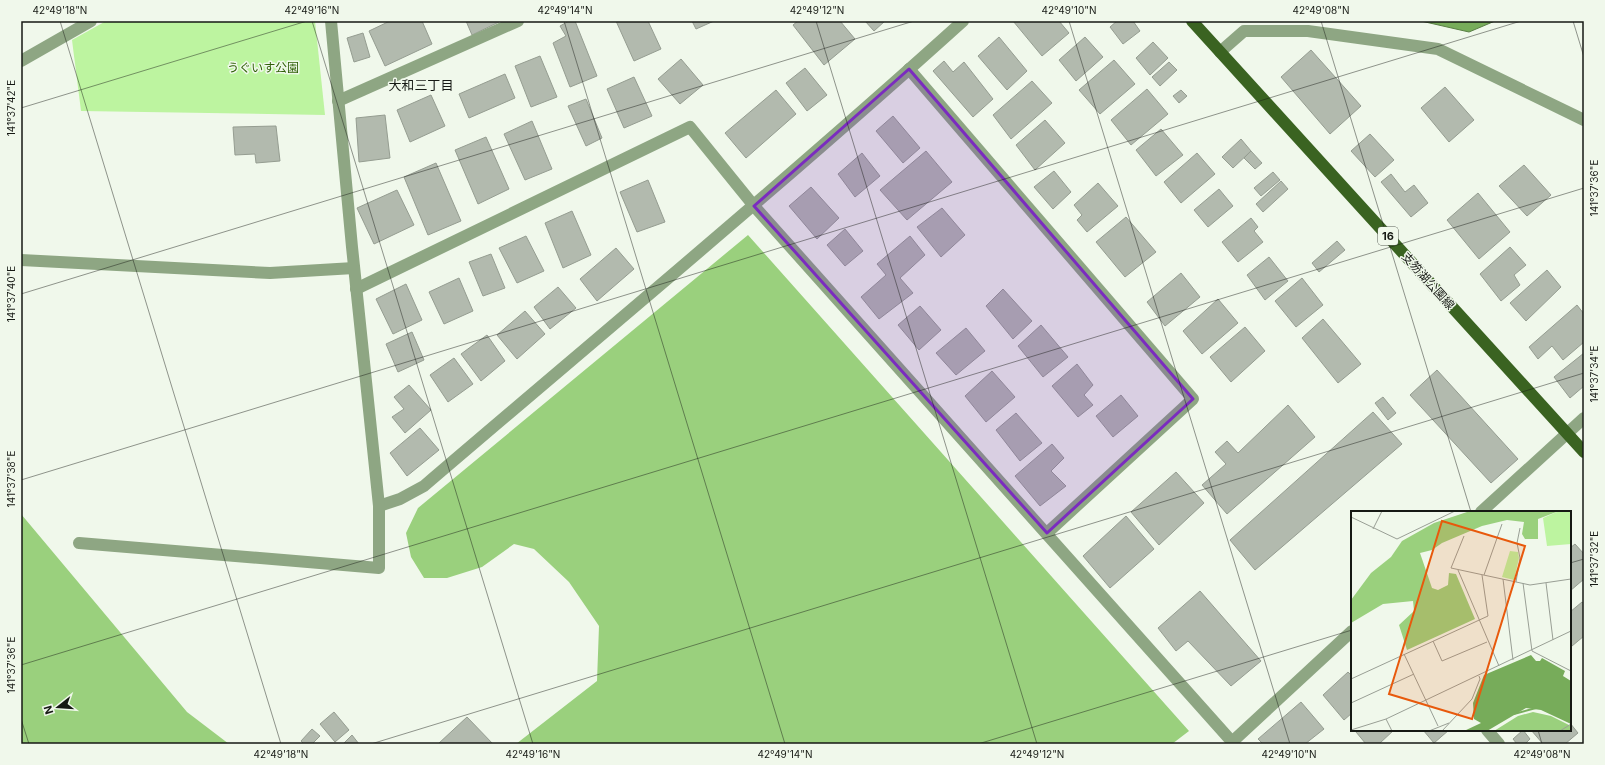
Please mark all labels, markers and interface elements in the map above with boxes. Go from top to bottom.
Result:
text: 42°49'18"N [33,4,87,16]
text: 42°49'16"N [285,4,339,16]
text: 42°49'14"N [537,4,593,16]
text: 42°49'12"N [790,4,844,16]
text: 42°49'10"N [1042,4,1096,16]
text: 42°49'08"N [1292,4,1350,16]
park label: うぐいす公園 [227,60,299,75]
district label: 大和三丁目 [388,77,454,93]
text: 141°37'42"E [5,80,17,136]
text: 141°37'36"E [1588,160,1600,216]
road number: 16 [1378,227,1398,245]
street label: 支笏湖公園線 [1399,249,1458,312]
text: 141°37'40"E [5,266,17,322]
text: 141°37'34"E [1588,345,1600,403]
text: 141°37'38"E [5,451,17,507]
inset map [1351,511,1571,731]
text: 141°37'32"E [1588,531,1600,587]
text: 141°37'36"E [5,637,17,693]
north arrow [38,687,78,727]
text: N [41,704,56,716]
text: 42°49'18"N [254,748,308,760]
text: 42°49'16"N [506,748,560,760]
text: 42°49'14"N [757,748,813,760]
text: 42°49'12"N [1010,748,1064,760]
text: 42°49'10"N [1262,748,1316,760]
text: 42°49'08"N [1513,748,1571,760]

